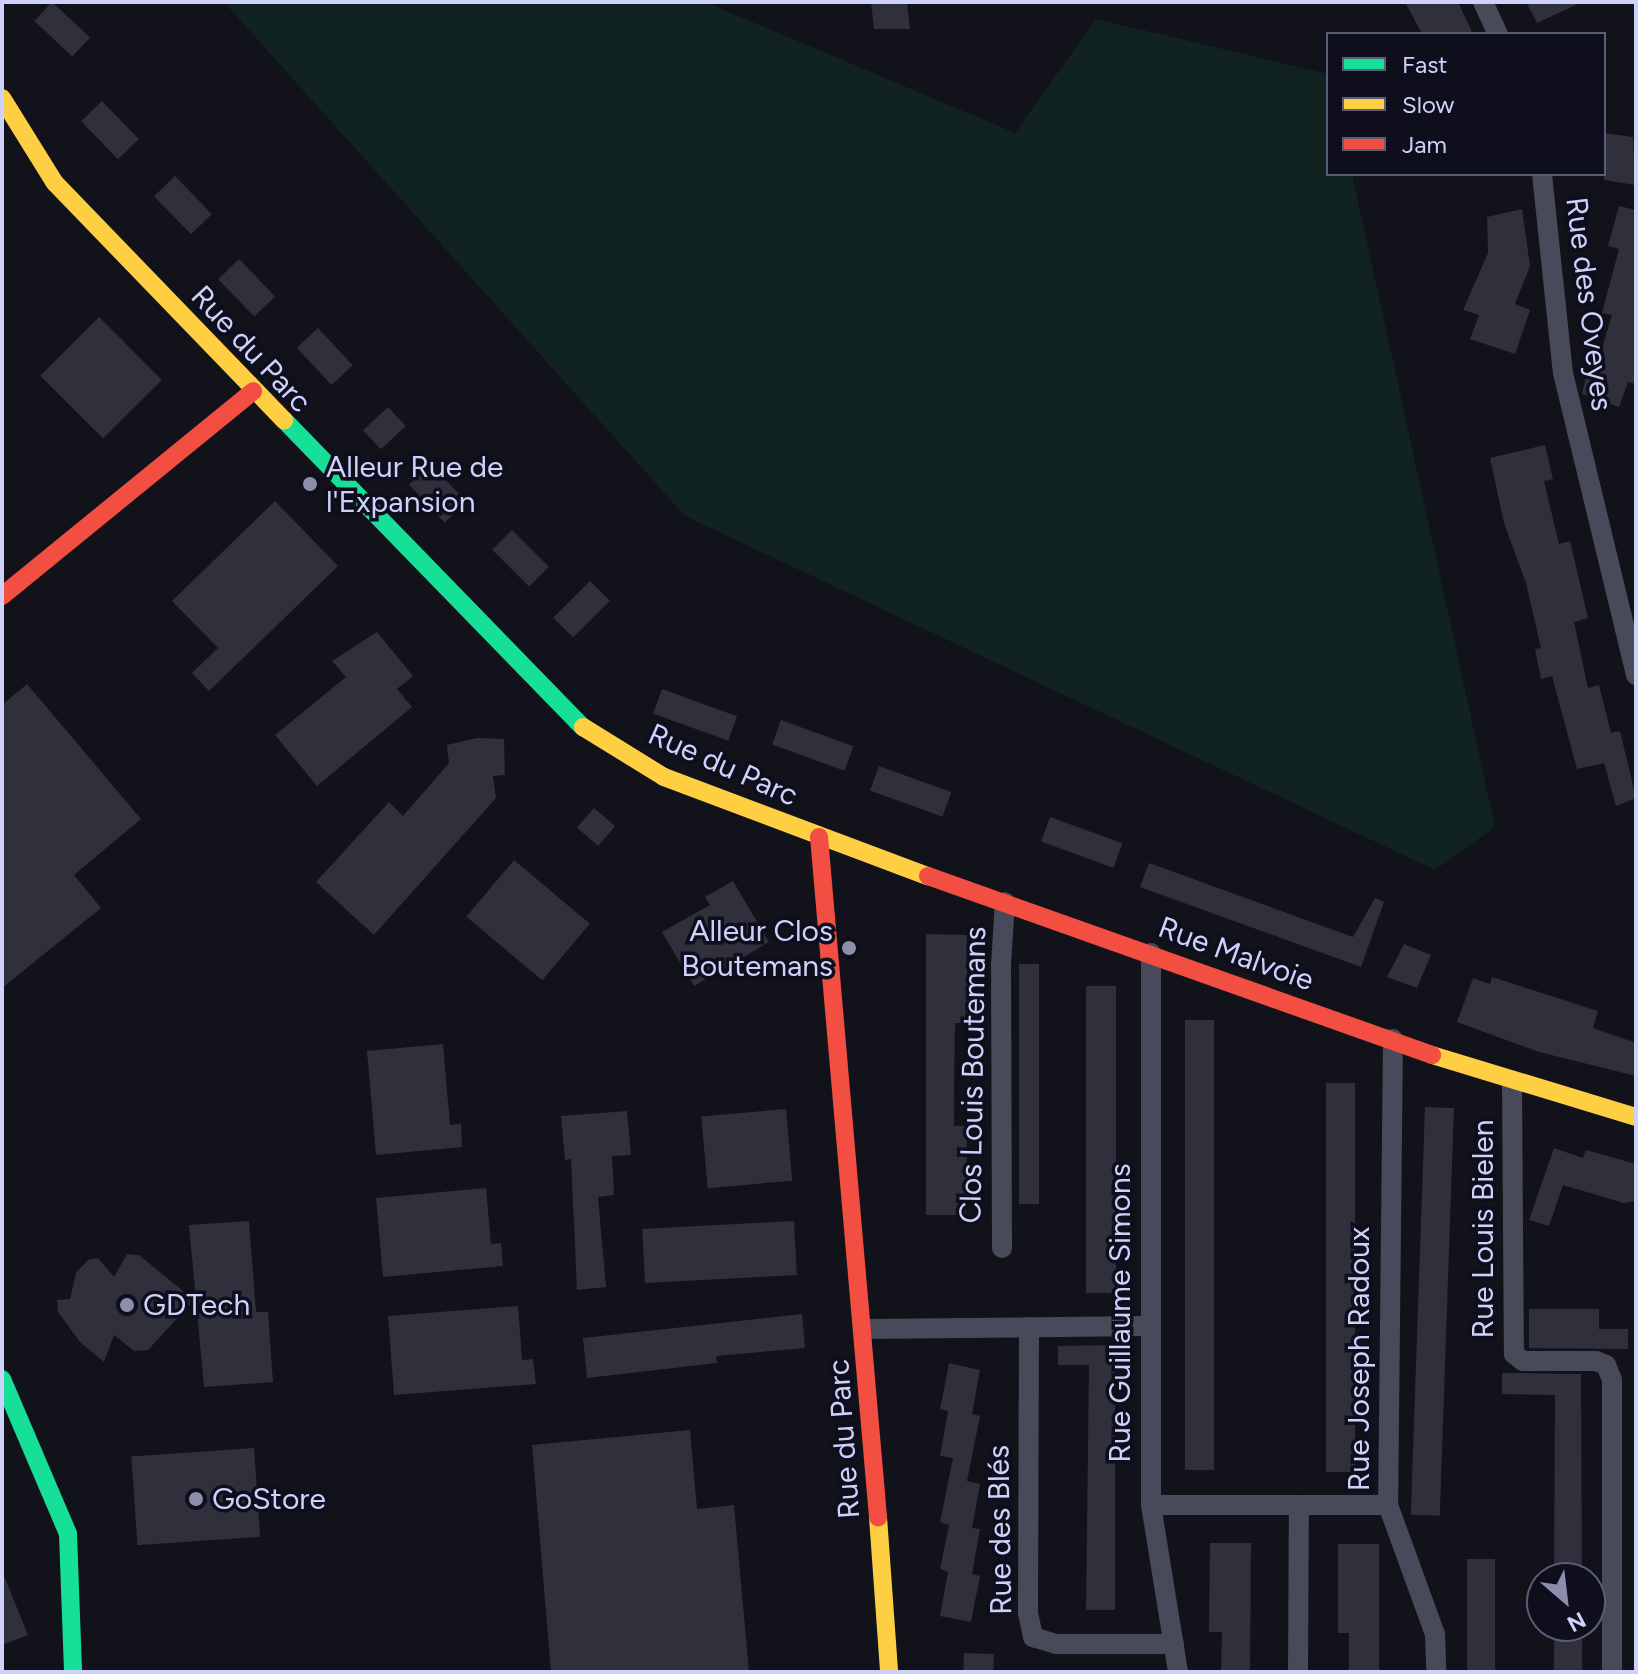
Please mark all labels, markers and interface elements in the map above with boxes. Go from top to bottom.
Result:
legend [1326,32,1606,176]
text: Fast [1402,50,1447,79]
text: Slow [1402,90,1454,119]
text: Jam [1402,130,1447,159]
street label: Rue des Oveyes [1558,195,1620,413]
street label: Rue du Parc [183,278,319,420]
place label: Alleur Rue de l'Expansion [326,449,503,520]
marker: Alleur Rue de l'Expansion [301,475,319,493]
street label: Rue du Parc [643,716,803,814]
street label: Rue Malvoie [1153,909,1319,999]
place label: Alleur Clos Boutemans [681,913,833,984]
street label: Clos Louis Boutemans [952,926,994,1224]
marker: Alleur Clos Boutemans [840,939,858,957]
street label: Rue Louis Bielen [1465,1120,1501,1338]
street label: Rue Guillaume Simons [1102,1163,1138,1463]
street label: Rue Joseph Radoux [1341,1227,1377,1491]
place label: GDTech [143,1287,250,1323]
marker: GDTech [118,1296,136,1314]
street label: Rue du Parc [820,1358,868,1520]
street label: Rue des Blés [981,1445,1019,1615]
place label: GoStore [212,1481,326,1517]
marker: GoStore [187,1490,205,1508]
north arrow [1526,1562,1606,1642]
text: N [1563,1606,1590,1638]

